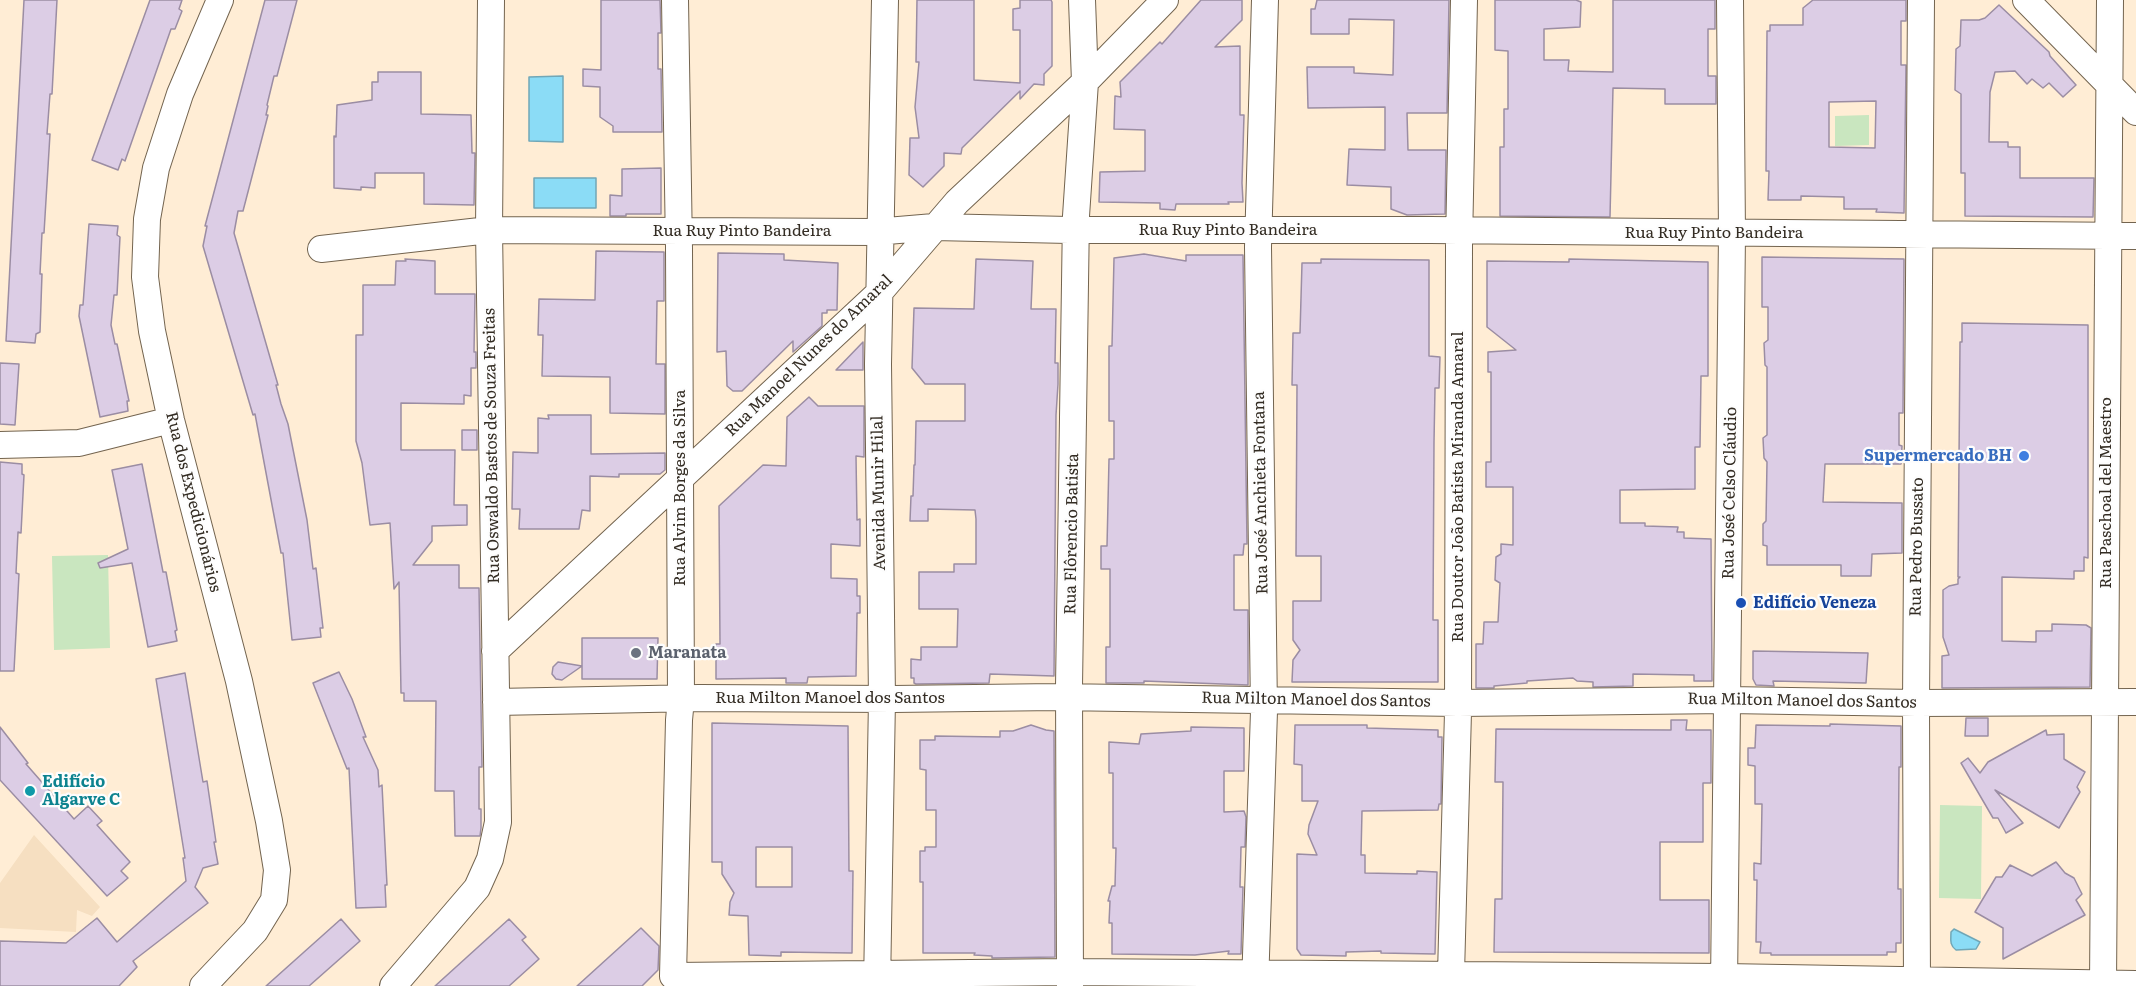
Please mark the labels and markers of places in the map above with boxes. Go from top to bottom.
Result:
place label: Supermercado BH [1864,446,2012,466]
marker: Supermercado BH [2017,449,2031,463]
place label: Edifício Veneza [1753,593,1877,613]
marker: Edifício Veneza [1734,596,1748,610]
place label: Maranata [648,643,726,663]
marker: Maranata [629,646,643,660]
place label: Edifício Algarve C [42,772,120,810]
marker: Edifício Algarve C [23,784,37,798]

